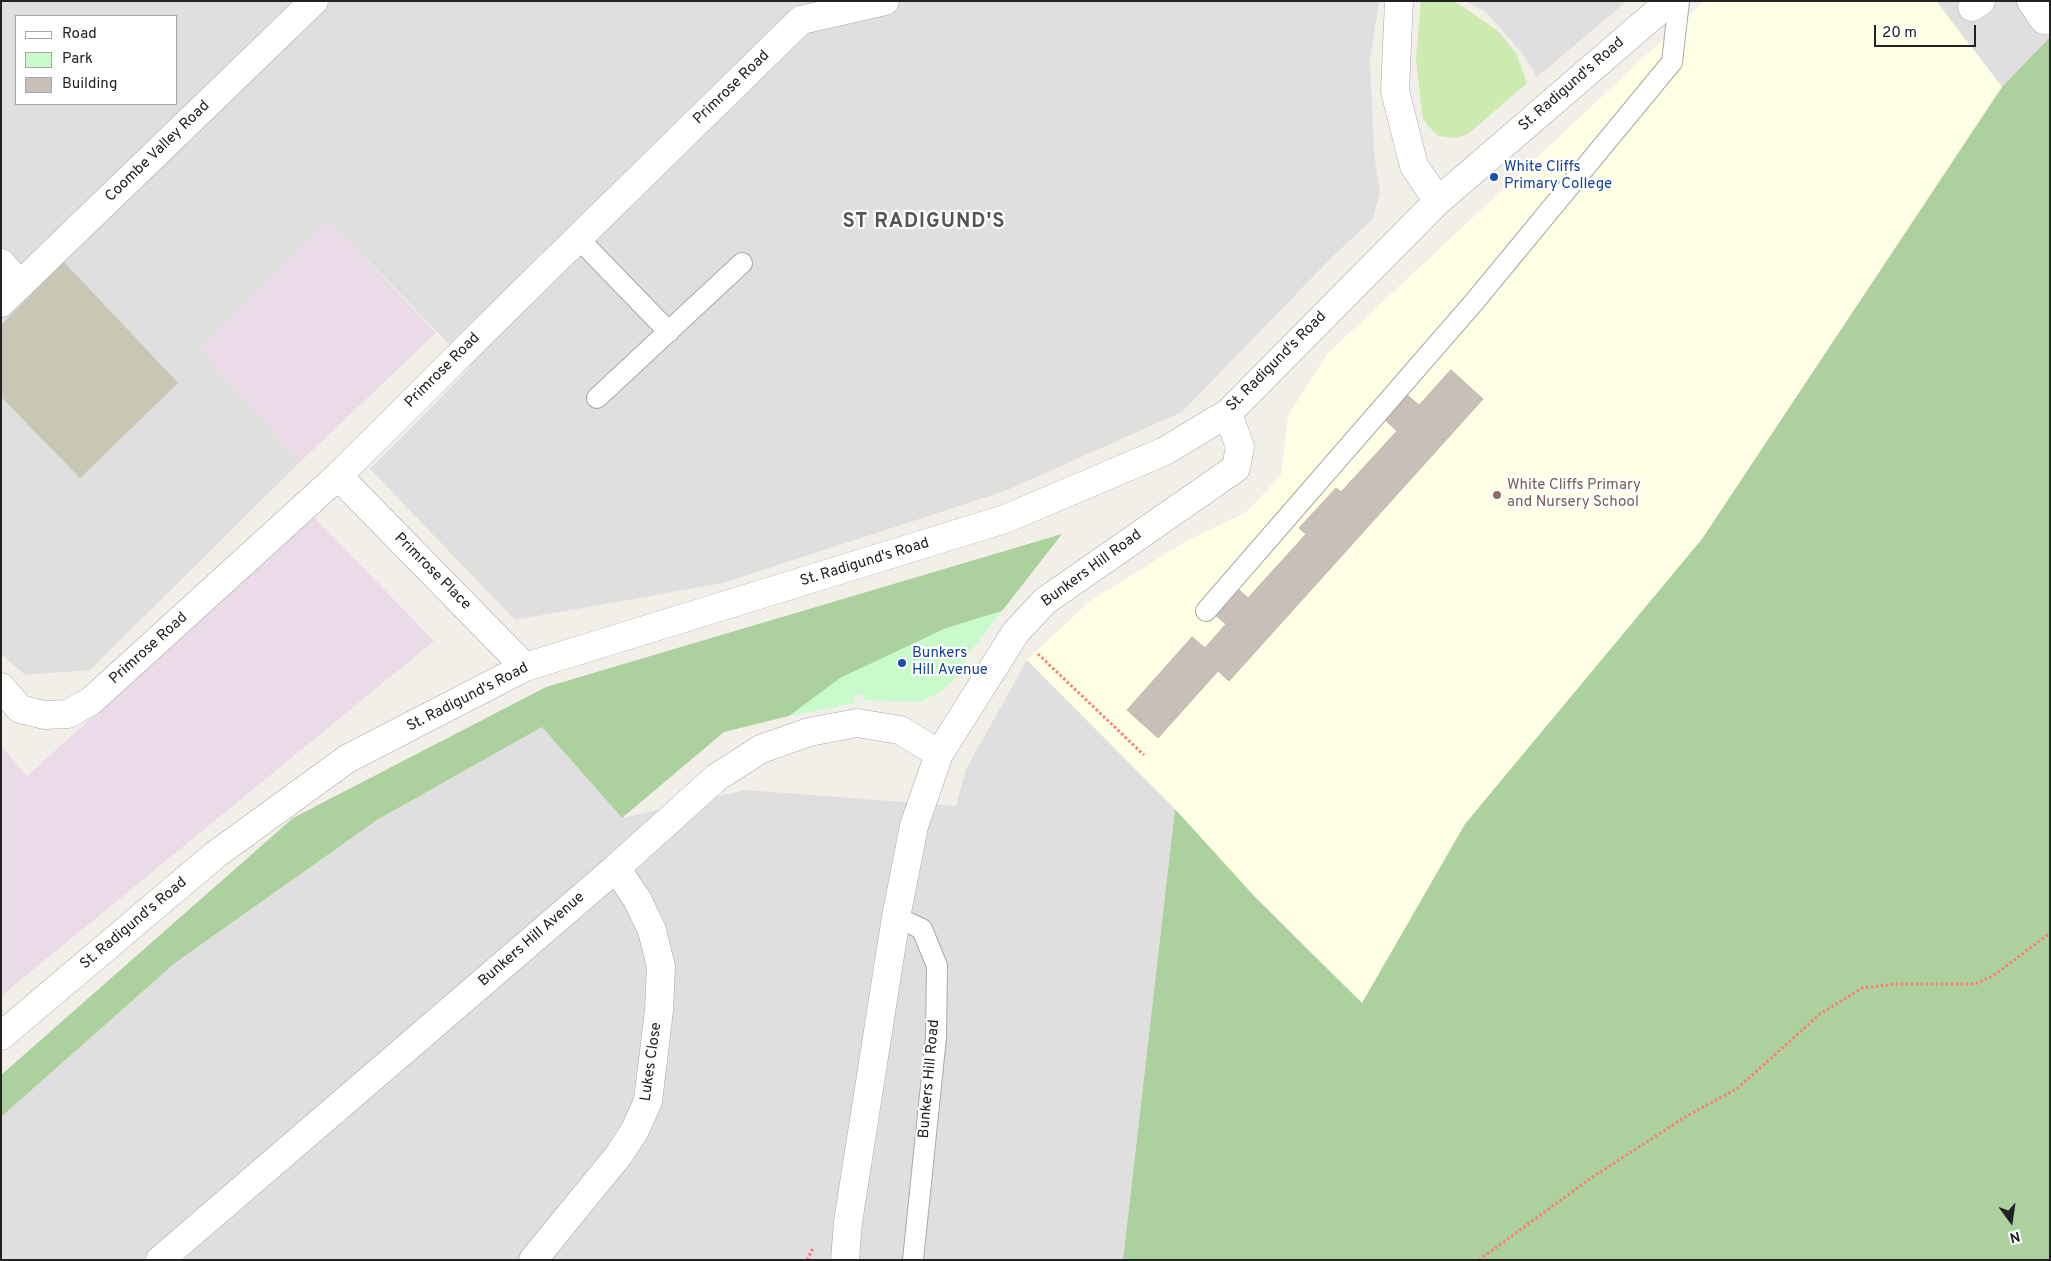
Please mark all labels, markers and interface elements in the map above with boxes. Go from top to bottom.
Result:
legend [15,15,178,105]
scale bar [1876,15,1978,47]
text: 20 m [1882,24,1917,43]
text: Road [62,25,97,44]
street label: St. Radigund's Road [1516,34,1628,136]
street label: Primrose Road [690,47,774,129]
text: Park [62,50,93,69]
text: Building [62,75,117,94]
street label: Coombe Valley Road [102,98,214,206]
place label: White Cliffs Primary College [1504,159,1612,194]
marker: White Cliffs Primary College [1488,171,1500,183]
district label: ST RADIGUND'S [841,211,1007,235]
street label: St. Radigund's Road [1223,308,1331,416]
street label: Primrose Road [402,330,484,412]
place label: White Cliffs Primary and Nursery School [1507,477,1641,512]
marker: White Cliffs Primary and Nursery School [1491,489,1503,501]
street label: Bunkers Hill Road [1038,527,1146,611]
street label: Primrose Place [390,530,474,614]
street label: St. Radigund's Road [798,535,932,591]
street label: Primrose Road [106,609,192,689]
place label: Bunkers Hill Avenue [912,645,988,680]
marker: Bunkers Hill Avenue [896,657,908,669]
street label: St. Radigund's Road [404,660,532,736]
street label: St. Radigund's Road [77,874,191,974]
street label: Bunkers Hill Avenue [475,889,589,991]
street label: Bunkers Hill Road [916,1019,944,1139]
street label: Lukes Close [638,1021,666,1103]
north arrow [1986,1196,2036,1246]
text: N [2008,1227,2022,1246]

